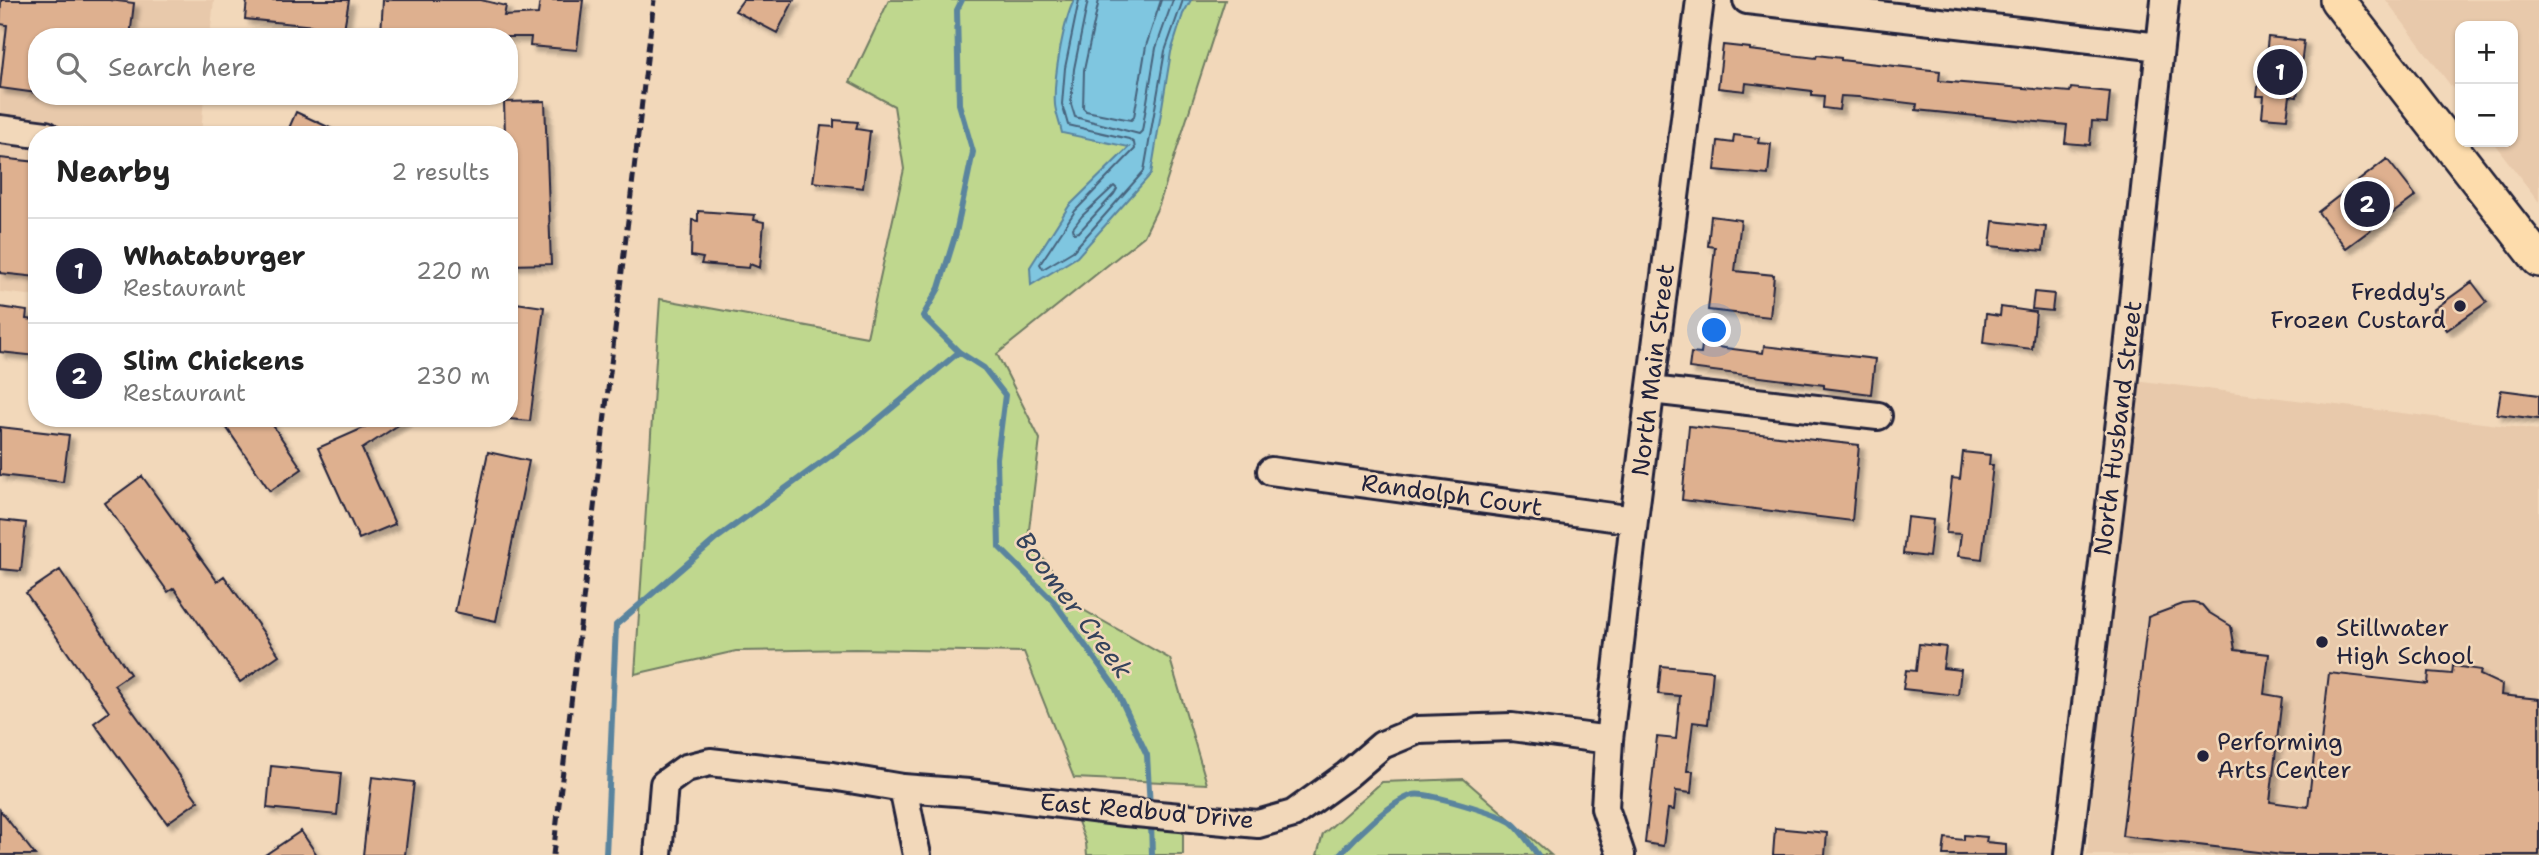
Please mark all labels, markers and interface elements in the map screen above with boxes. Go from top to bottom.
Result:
map controls [2455,21,2518,147]
button: + [2455,21,2518,84]
search box [28,28,518,105]
pin: 1 [2257,46,2303,98]
icon: search [52,48,90,86]
text: Search here [108,49,257,84]
button: − [2455,84,2518,147]
text: Nearby [56,151,171,192]
text: 2 results [391,157,490,187]
pin: 2 [2344,178,2390,230]
text: Whataburger [123,238,306,273]
text: 1 [74,256,84,286]
text: 220 m [416,256,490,286]
street label: North Main Street [1624,262,1682,478]
text: Restaurant [123,273,246,303]
place label: Freddy's Frozen Custard [2271,276,2446,336]
marker: Freddy's Frozen Custard [2452,298,2468,314]
street label: North Husband Street [2087,299,2149,557]
your location [1697,313,1731,347]
text: Slim Chickens [123,343,305,378]
text: 2 [71,361,87,391]
text: 230 m [416,361,490,391]
text: Restaurant [123,378,246,408]
street label: Randolph Court [1359,466,1545,524]
water label: Boomer Creek [1008,524,1141,685]
place label: Stillwater High School [2336,612,2474,672]
marker: Stillwater High School [2314,634,2330,650]
place label: Performing Arts Center [2217,726,2352,786]
marker: Performing Arts Center [2195,748,2211,764]
street label: East Redbud Drive [1039,786,1255,836]

